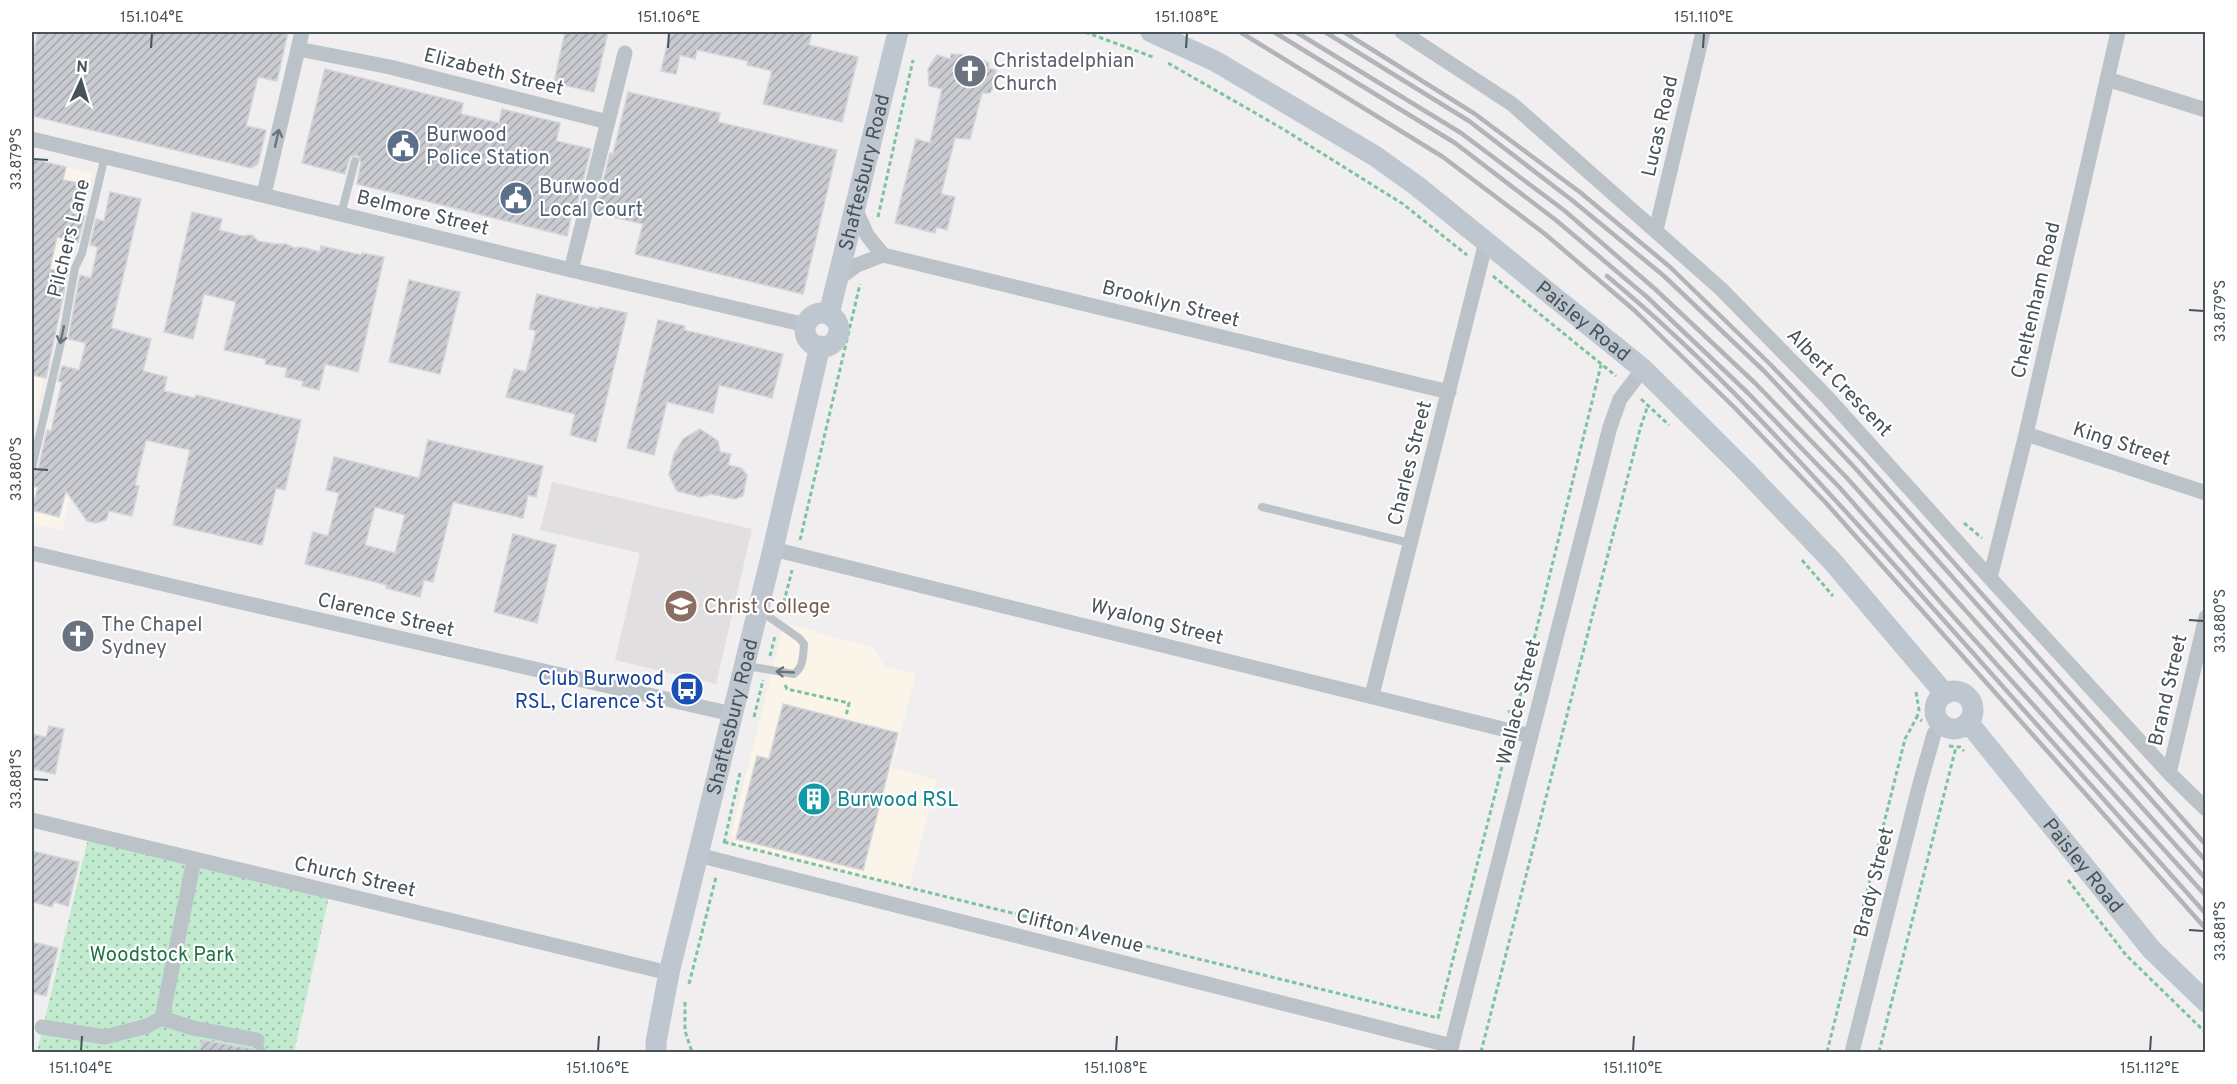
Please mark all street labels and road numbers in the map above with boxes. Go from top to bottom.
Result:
street label: Elizabeth Street [421,43,566,103]
street label: Lucas Road [1637,73,1685,180]
street label: Shaftesbury Road [834,92,897,254]
street label: Pilchers Lane [43,176,97,301]
street label: Belmore Street [354,185,491,243]
street label: Cheltenham Road [2006,219,2068,381]
street label: Brooklyn Street [1099,275,1242,335]
street label: Paisley Road [1529,276,1635,368]
street label: Albert Crescent [1780,324,1897,443]
street label: Charles Street [1383,398,1439,529]
street label: King Street [2069,417,2173,473]
street label: Clarence Street [315,588,456,644]
street label: Wyalong Street [1087,594,1226,652]
street label: Brand Street [2143,632,2194,749]
street label: Shaftesbury Road [702,636,766,798]
street label: Wallace Street [1492,637,1548,768]
street label: Paisley Road [2036,814,2128,919]
street label: Brady Street [1849,825,1901,940]
street label: Church Street [291,851,418,905]
street label: Clifton Avenue [1013,904,1146,960]

